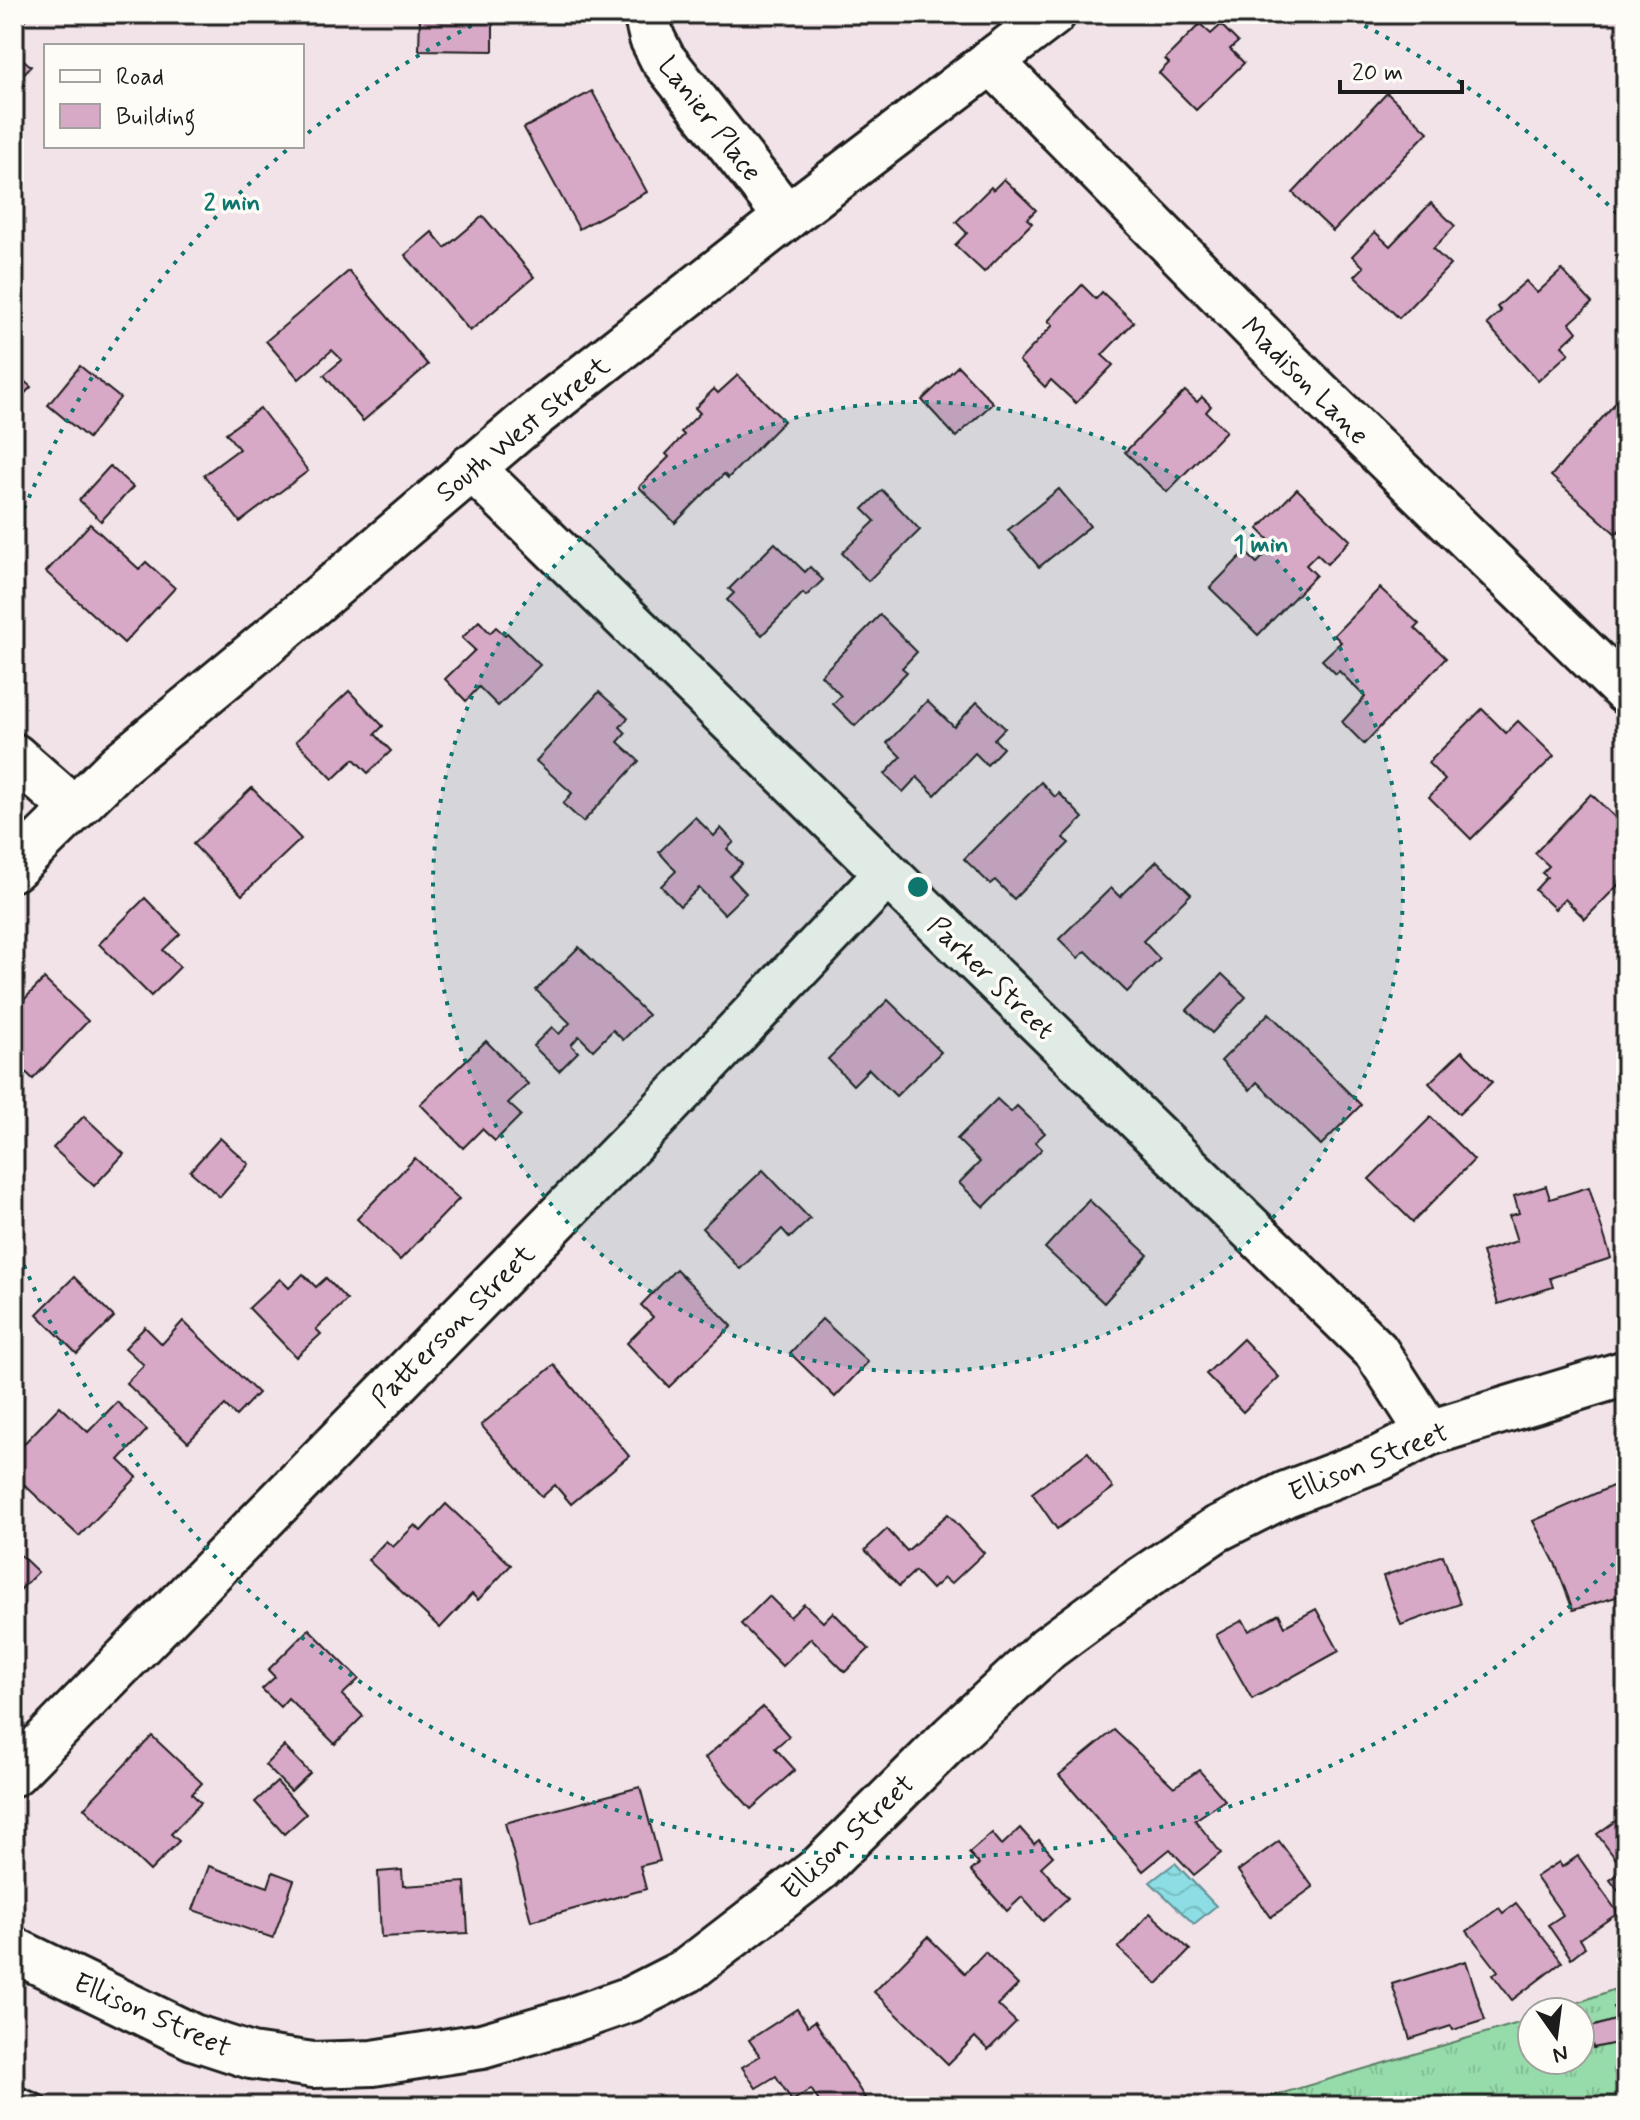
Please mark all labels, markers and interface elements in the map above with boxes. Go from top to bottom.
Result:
legend [44,44,304,148]
scale bar [1340,44,1462,94]
street label: Lanier Place [648,49,770,190]
text: 20 m [1352,58,1403,89]
text: Road [116,62,164,93]
text: Building [116,102,196,136]
text: 2 min [204,188,260,219]
street label: Madison Lane [1232,310,1376,454]
street label: South West Street [429,348,619,512]
text: 1 min [1233,530,1289,561]
centre of rings [904,873,932,901]
street label: Parker Street [919,909,1062,1049]
street label: Patterson Street [364,1237,544,1417]
street label: Ellison Street [1284,1415,1454,1512]
street label: Ellison Street [774,1767,923,1909]
street label: Ellison Street [67,1965,237,2068]
north arrow [1516,1996,1596,2076]
text: N [1550,2038,1571,2069]

